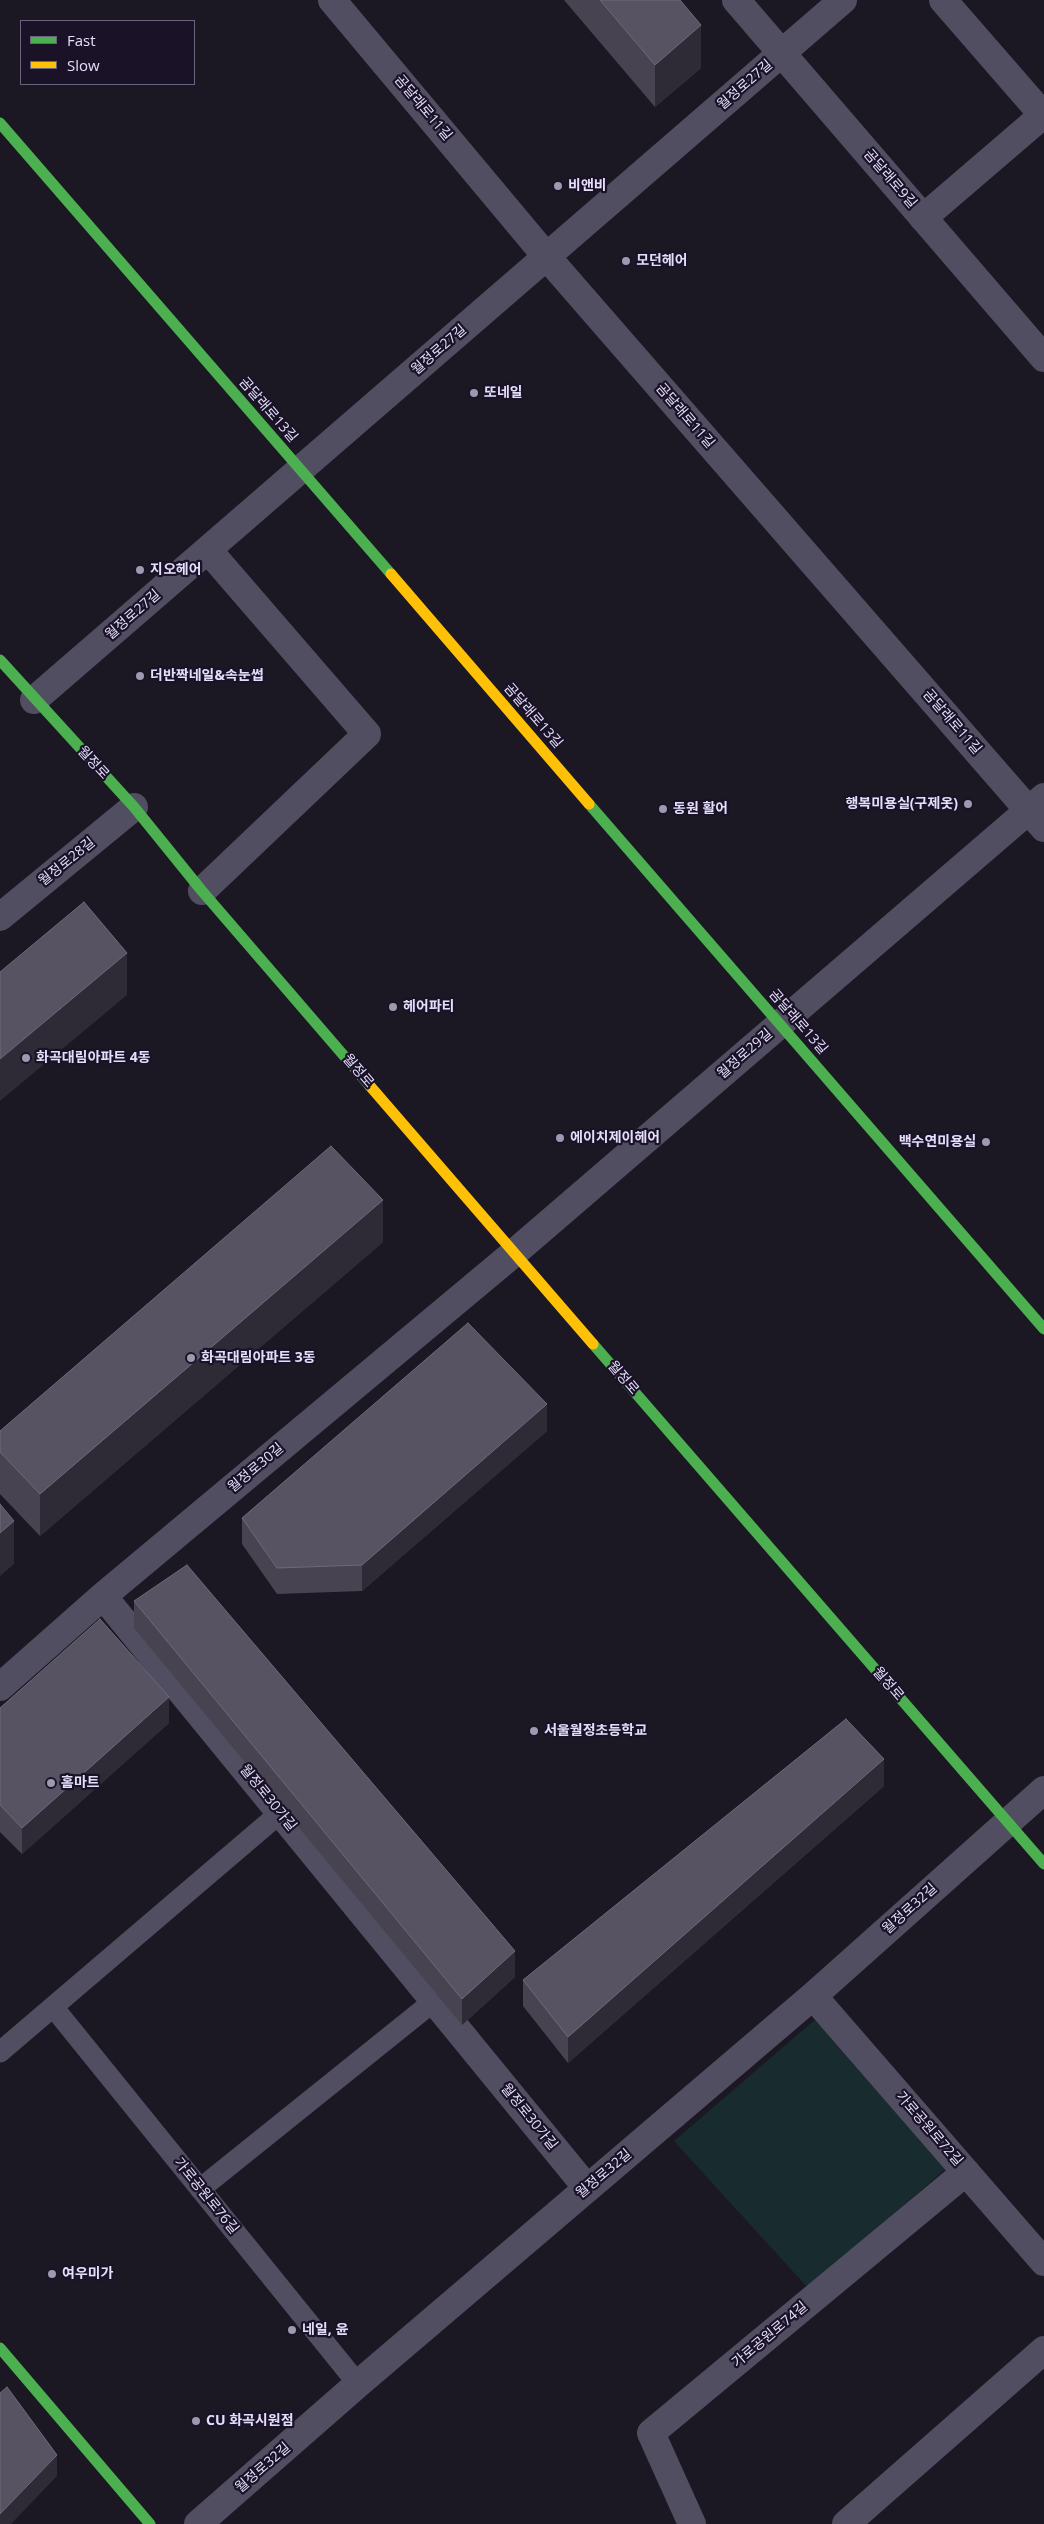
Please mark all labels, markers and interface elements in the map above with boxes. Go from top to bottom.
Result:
legend [20,20,195,85]
text: Fast [67,30,96,50]
text: Slow [67,55,100,75]
street label: 월정로27길 [714,57,776,113]
street label: 곰달래로11길 [391,72,455,144]
street label: 곰달래로9길 [860,146,920,212]
place label: 비앤비 [568,178,607,194]
marker: 비앤비 [552,180,564,192]
place label: 모던헤어 [636,253,688,269]
marker: 모던헤어 [620,255,632,267]
street label: 월정로27길 [408,322,470,378]
street label: 곰달래로13길 [235,374,301,446]
street label: 곰달래로11길 [652,380,718,452]
place label: 또네일 [484,385,523,401]
marker: 또네일 [468,387,480,399]
place label: 지오헤어 [150,562,202,578]
marker: 지오헤어 [134,564,146,576]
street label: 월정로27길 [102,587,164,643]
place label: 더반짝네일&속눈썹 [150,668,264,684]
marker: 더반짝네일&속눈썹 [134,670,146,682]
street label: 곰달래로13길 [500,680,566,752]
street label: 곰달래로11길 [919,686,985,758]
street label: 월정로 [74,743,112,783]
place label: 행복미용실(구제옷) [845,796,958,812]
marker: 행복미용실(구제옷) [962,798,974,810]
place label: 동원 활어 [673,801,728,817]
marker: 동원 활어 [657,803,669,815]
street label: 월정로28길 [35,834,99,890]
street label: 곰달래로13길 [765,986,831,1058]
place label: 헤어파티 [403,999,455,1015]
marker: 헤어파티 [387,1001,399,1013]
street label: 월정로29길 [714,1026,776,1082]
place label: 화곡대림아파트 4동 [36,1050,151,1066]
street label: 월정로 [339,1051,377,1091]
marker: 화곡대림아파트 4동 [20,1052,32,1064]
place label: 에이치제이헤어 [570,1130,660,1146]
marker: 에이치제이헤어 [554,1132,566,1144]
place label: 백수연미용실 [899,1134,976,1150]
marker: 백수연미용실 [980,1136,992,1148]
place label: 화곡대림아파트 3동 [201,1350,316,1366]
marker: 화곡대림아파트 3동 [185,1352,197,1364]
street label: 월정로 [604,1358,642,1398]
street label: 월정로30길 [225,1440,287,1496]
street label: 월정로 [869,1664,907,1704]
place label: 서울월정초등학교 [544,1723,647,1739]
marker: 서울월정초등학교 [528,1725,540,1737]
street label: 월정로30가길 [236,1761,300,1835]
place label: 홈마트 [61,1775,100,1791]
marker: 홈마트 [45,1777,57,1789]
street label: 월정로32길 [879,1880,941,1938]
street label: 월정로30가길 [497,2080,561,2154]
street label: 가로공원로72길 [892,2088,966,2170]
street label: 월정로32길 [573,2146,635,2202]
street label: 가로공원로76길 [170,2154,242,2238]
place label: 여우미가 [62,2266,114,2282]
marker: 여우미가 [46,2268,58,2280]
street label: 가로공원로74길 [729,2299,811,2371]
place label: 네일, 윤 [302,2322,348,2338]
marker: 네일, 윤 [286,2324,298,2336]
place label: CU 화곡시원점 [206,2413,294,2429]
marker: CU 화곡시원점 [190,2415,202,2427]
street label: 월정로32길 [232,2440,294,2496]

